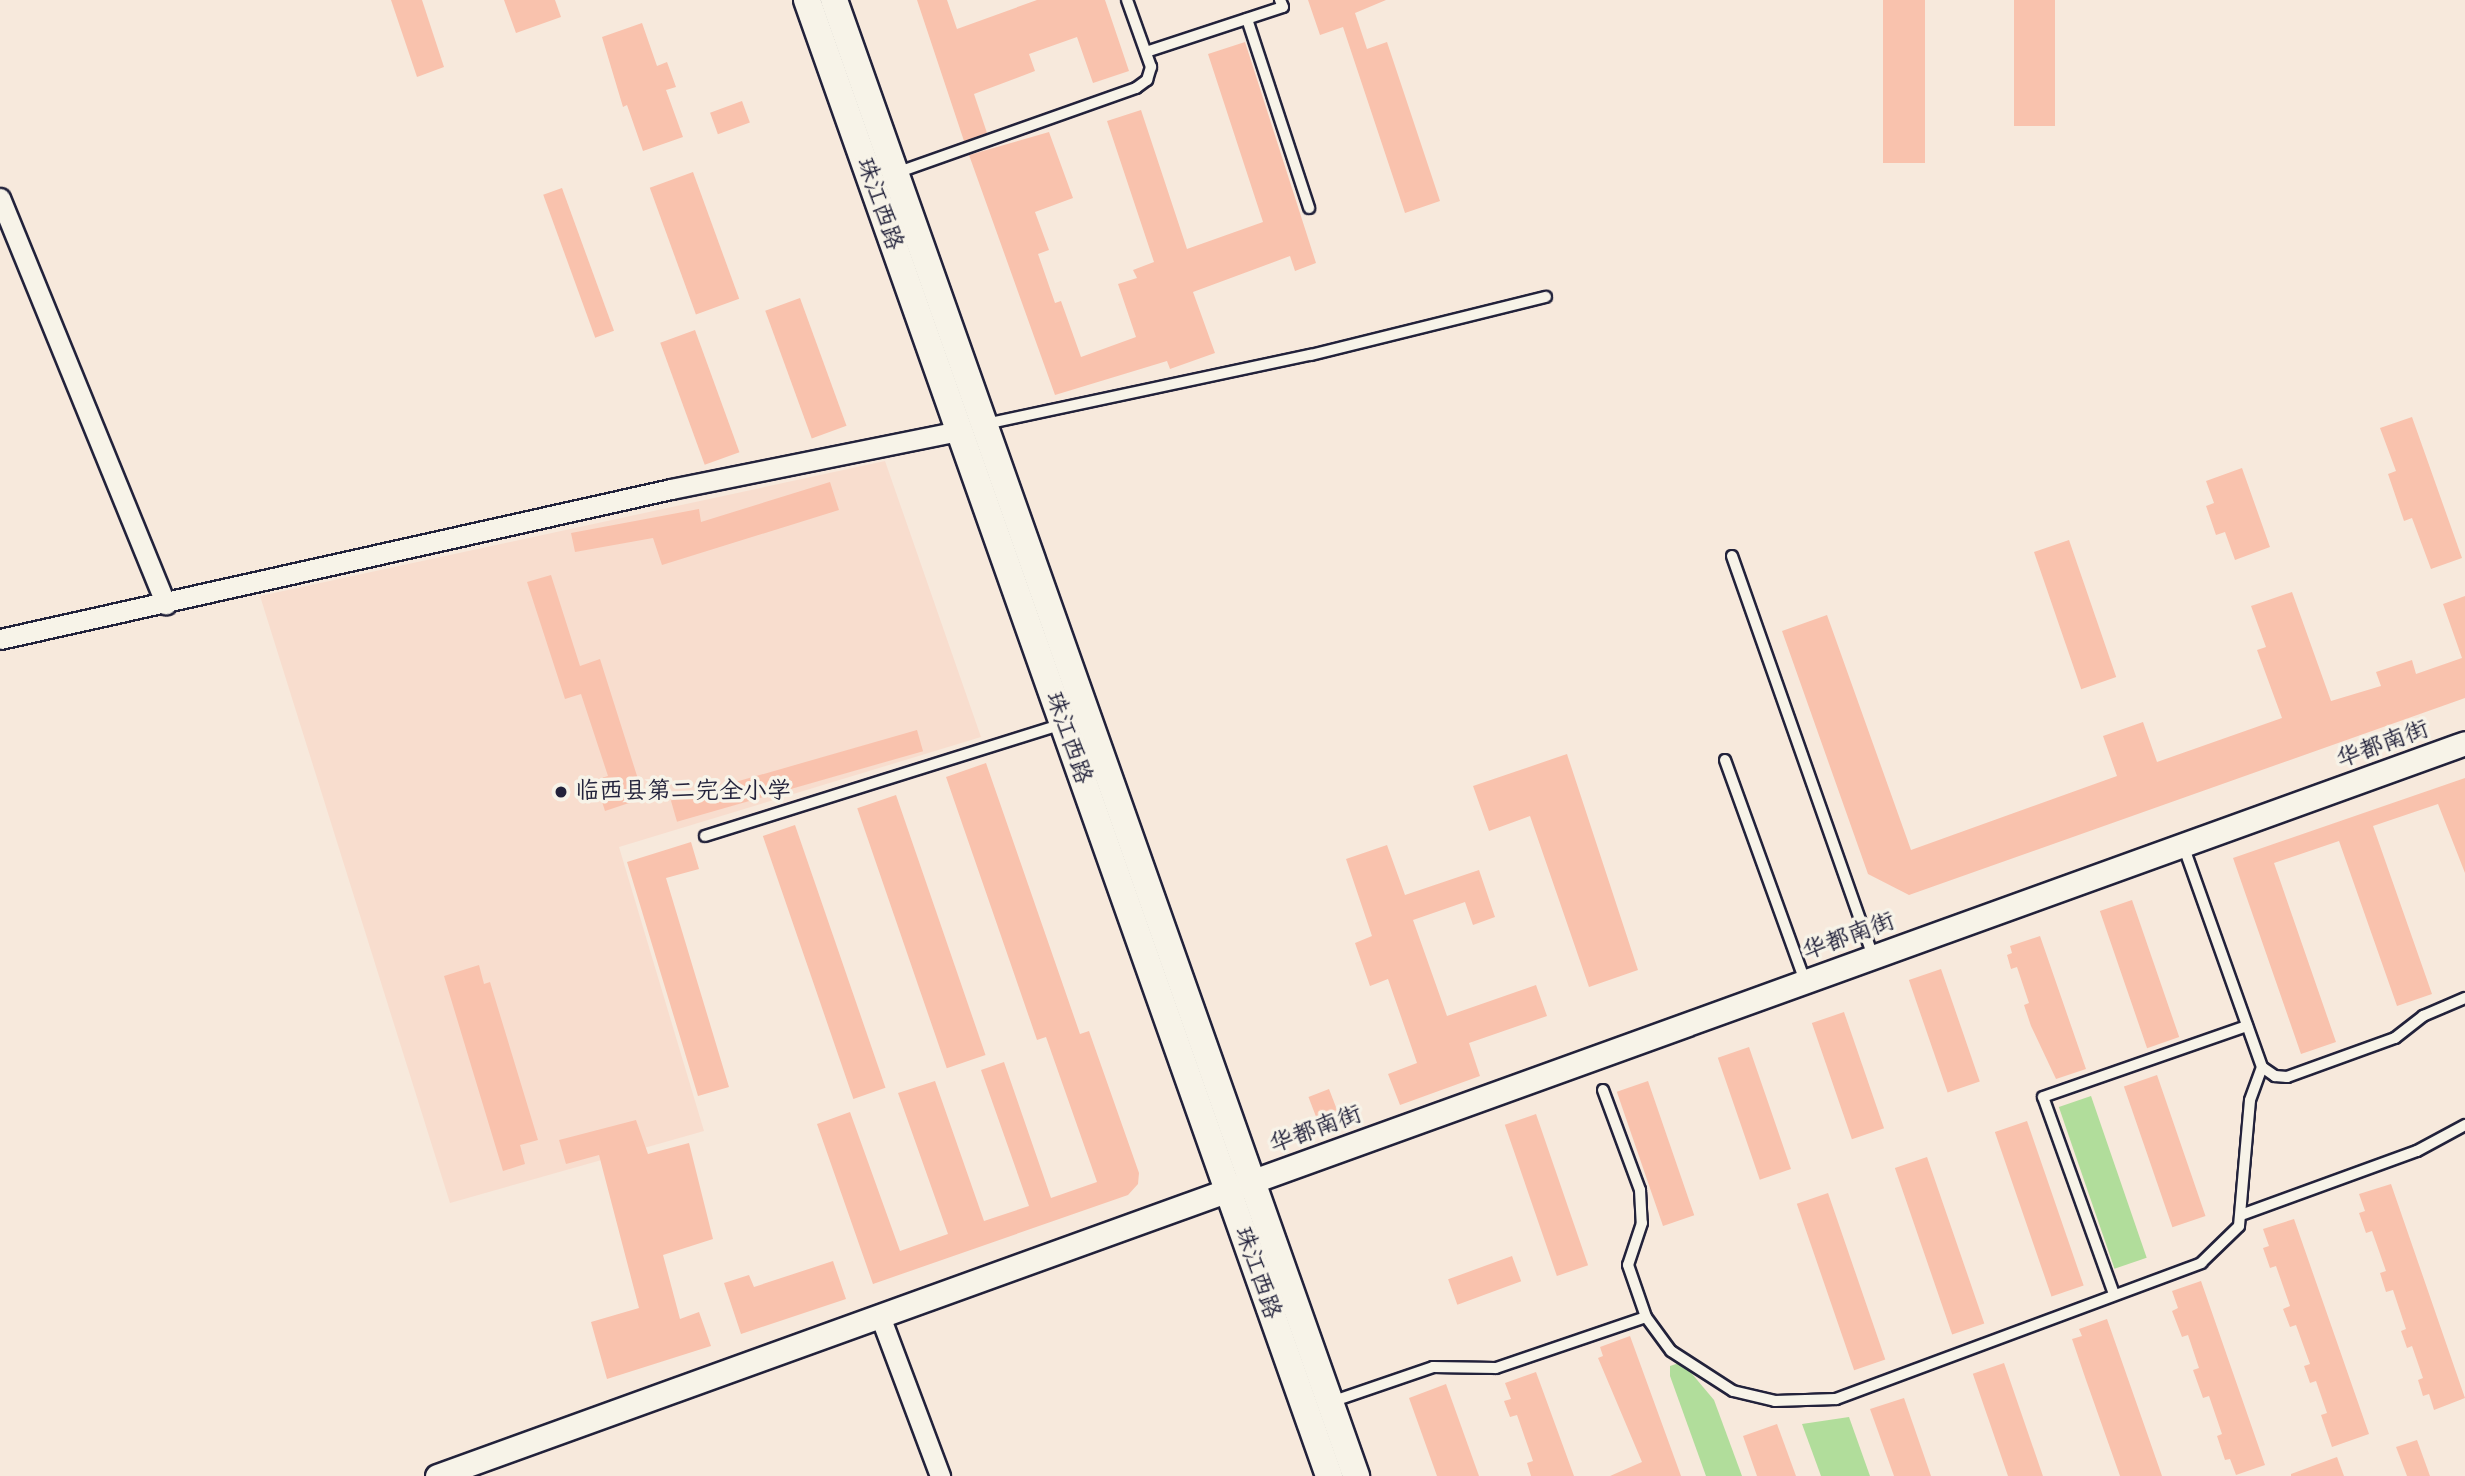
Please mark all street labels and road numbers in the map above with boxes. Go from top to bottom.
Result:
street label: 珠江西路 [850,154,908,254]
street label: 珠江西路 [1039,688,1097,788]
street label: 华都南街 [2333,715,2433,775]
street label: 华都南街 [1799,907,1899,967]
street label: 华都南街 [1266,1100,1366,1160]
street label: 珠江西路 [1228,1223,1286,1323]

